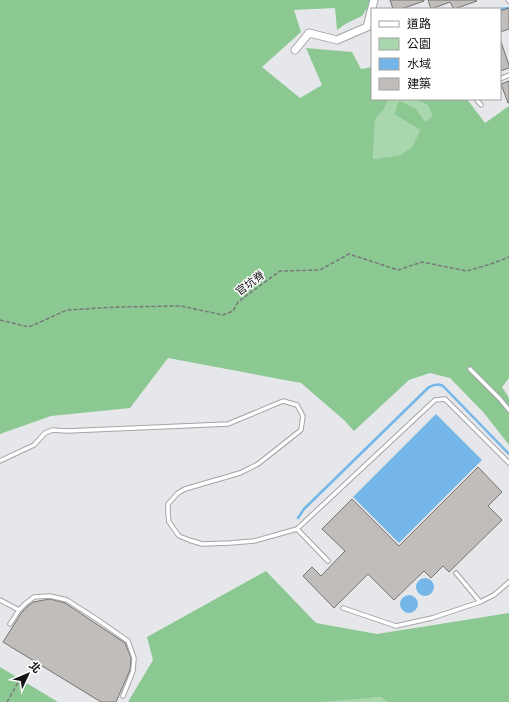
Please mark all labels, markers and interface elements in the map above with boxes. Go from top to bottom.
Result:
legend [371,8,501,100]
text: 道路 [407,16,431,31]
text: 公園 [407,36,431,51]
text: 水域 [407,56,431,71]
text: 建築 [407,76,431,91]
street label: 官坑脊 [233,267,267,299]
north arrow [8,654,48,694]
text: 北 [26,658,44,676]

